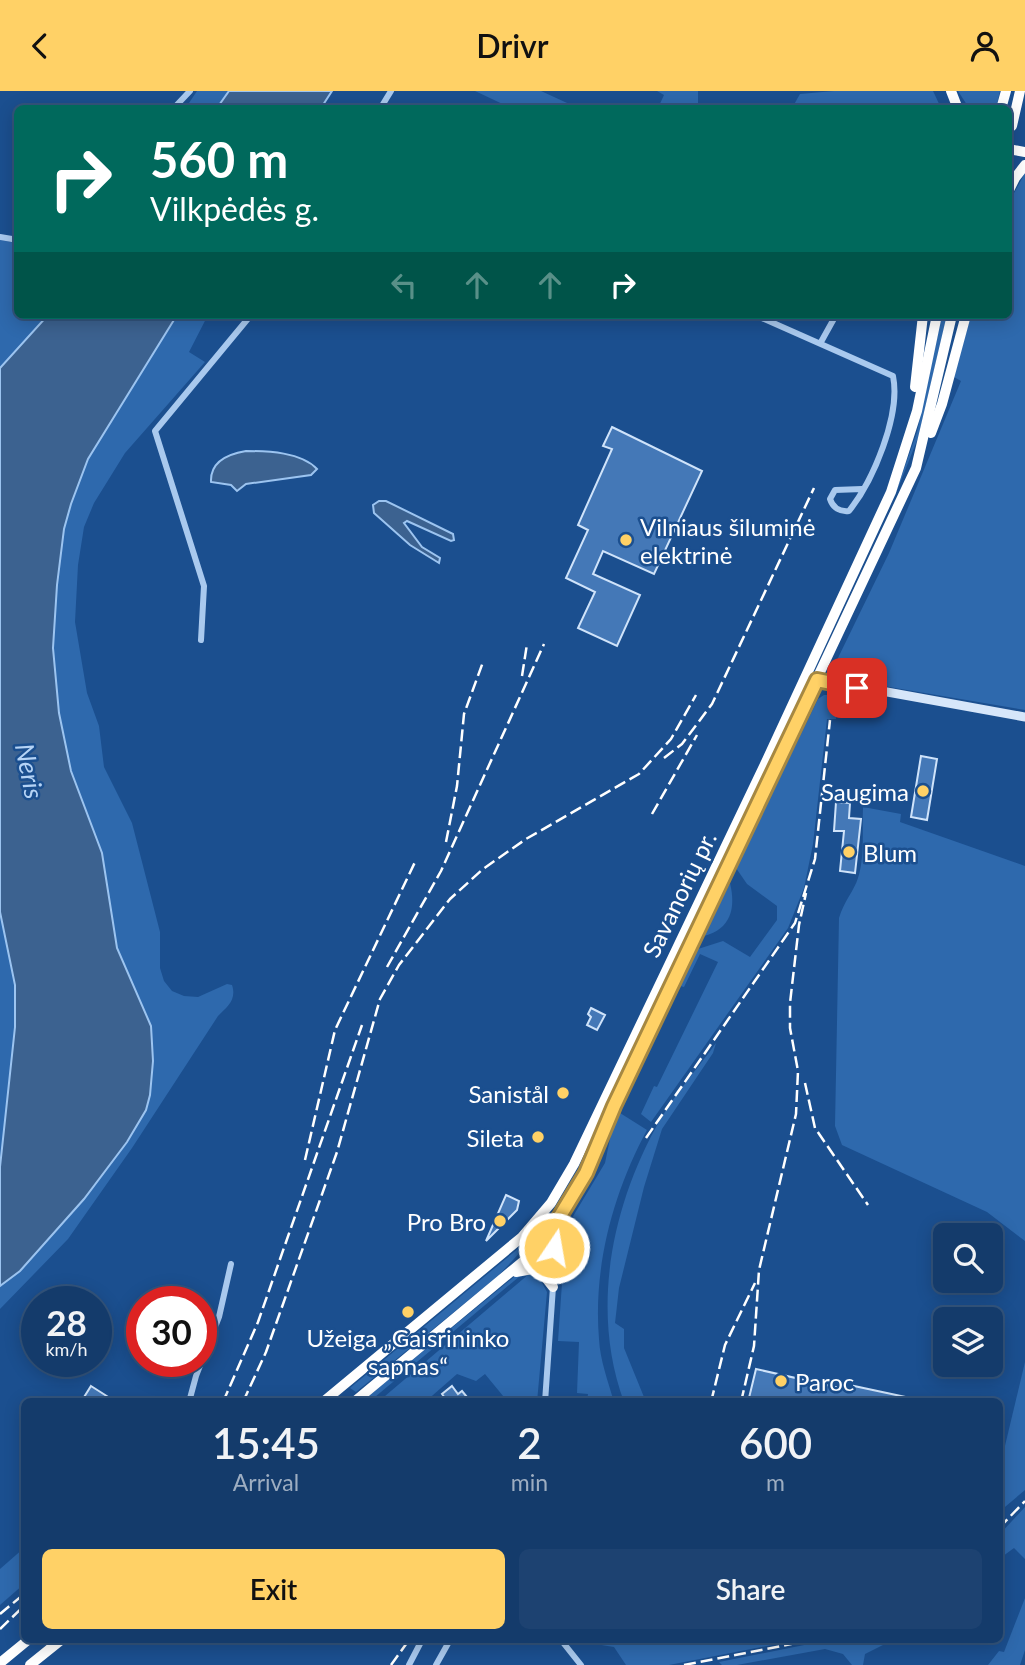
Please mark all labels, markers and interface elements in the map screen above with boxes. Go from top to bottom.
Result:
text: Drivr [476,26,549,65]
icon: back [21,27,59,65]
icon: person [966,27,1004,65]
text: 560 m [150,130,288,188]
icon: right [35,133,126,224]
text: Vilkpėdės g. [150,189,319,228]
icon: left [385,266,423,304]
icon: ahead [458,266,496,304]
icon: ahead [531,266,569,304]
icon: right [604,266,642,304]
place label: Vilniaus šiluminė elektrinė [640,512,815,569]
marker: Vilniaus šiluminė elektrinė [618,532,634,548]
pin [827,658,887,718]
icon: arrive [838,669,876,707]
water label: Neris [9,741,51,801]
place label: Saugima [821,777,909,806]
marker: Saugima [915,783,931,799]
street label: Savanorių pr. [636,826,722,962]
place label: Blum [863,838,917,867]
marker: Blum [841,844,857,860]
place label: Sanistål [468,1079,549,1108]
marker: Sanistål [555,1085,571,1101]
place label: Sileta [467,1123,524,1152]
marker: Sileta [530,1129,546,1145]
place label: Pro Bro [407,1207,486,1236]
position arrow [517,1211,591,1285]
marker: Pro Bro [492,1213,508,1229]
map controls [933,1223,1003,1377]
button: search [933,1223,1003,1293]
speed limit sign: 30 [126,1286,217,1377]
text: 28 [46,1301,87,1343]
marker: Užeiga „Gaisrininko sapnas“ [400,1304,416,1320]
button: layers [933,1307,1003,1377]
place label: Užeiga „Gaisrininko sapnas“ [307,1323,509,1380]
text: km/h [45,1338,88,1360]
place label: Paroc [795,1367,854,1396]
marker: Paroc [773,1373,789,1389]
text: 15:45 [212,1418,320,1468]
text: 2 [517,1418,542,1468]
text: 600 [739,1418,812,1468]
text: Arrival [233,1468,299,1496]
text: min [511,1468,548,1496]
text: m [766,1468,785,1496]
button: Exit [42,1549,505,1629]
button: Share [519,1549,982,1629]

